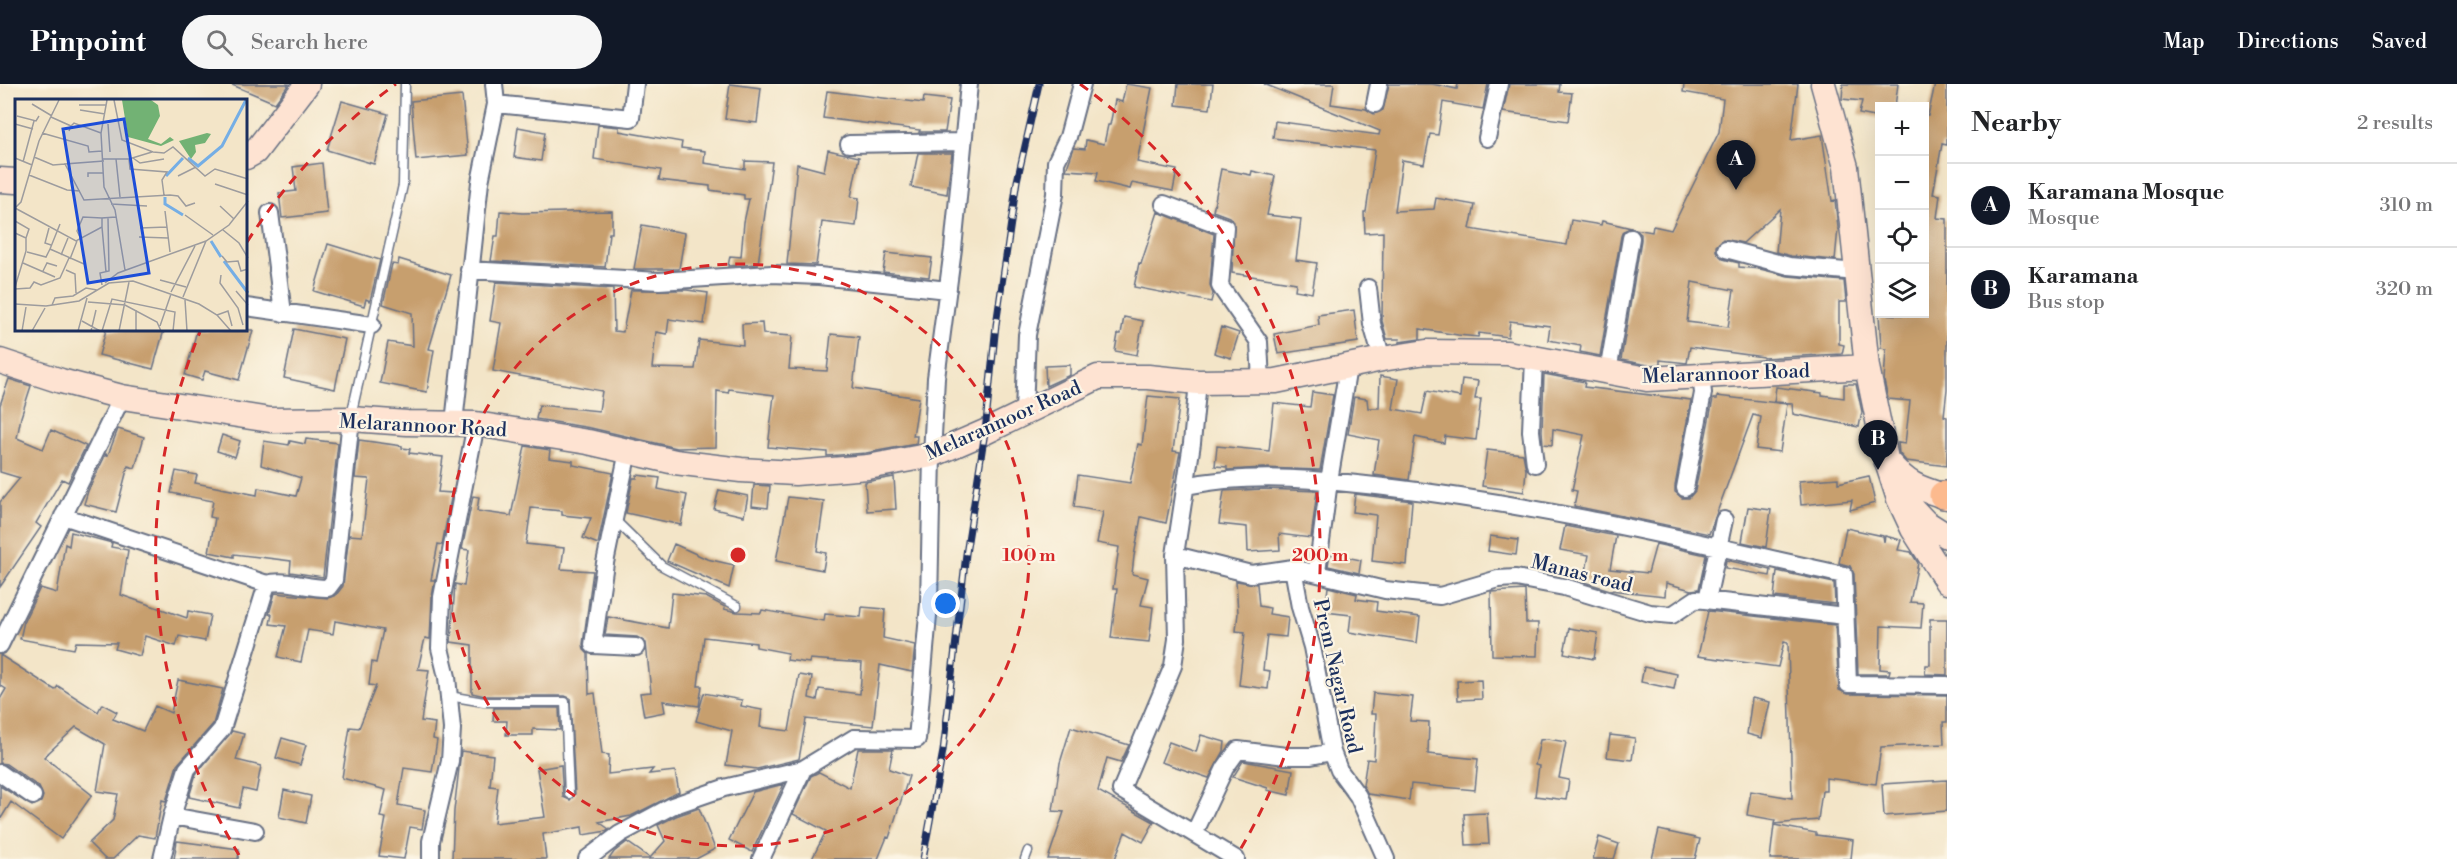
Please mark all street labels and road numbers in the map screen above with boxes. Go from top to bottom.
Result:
street label: Melarannoor Road [1642,359,1811,390]
street label: Melarannoor Road [922,376,1086,467]
street label: Melarannoor Road [338,410,508,443]
street label: Manas road [1528,550,1636,599]
street label: Prem Nagar Road [1307,596,1367,757]

